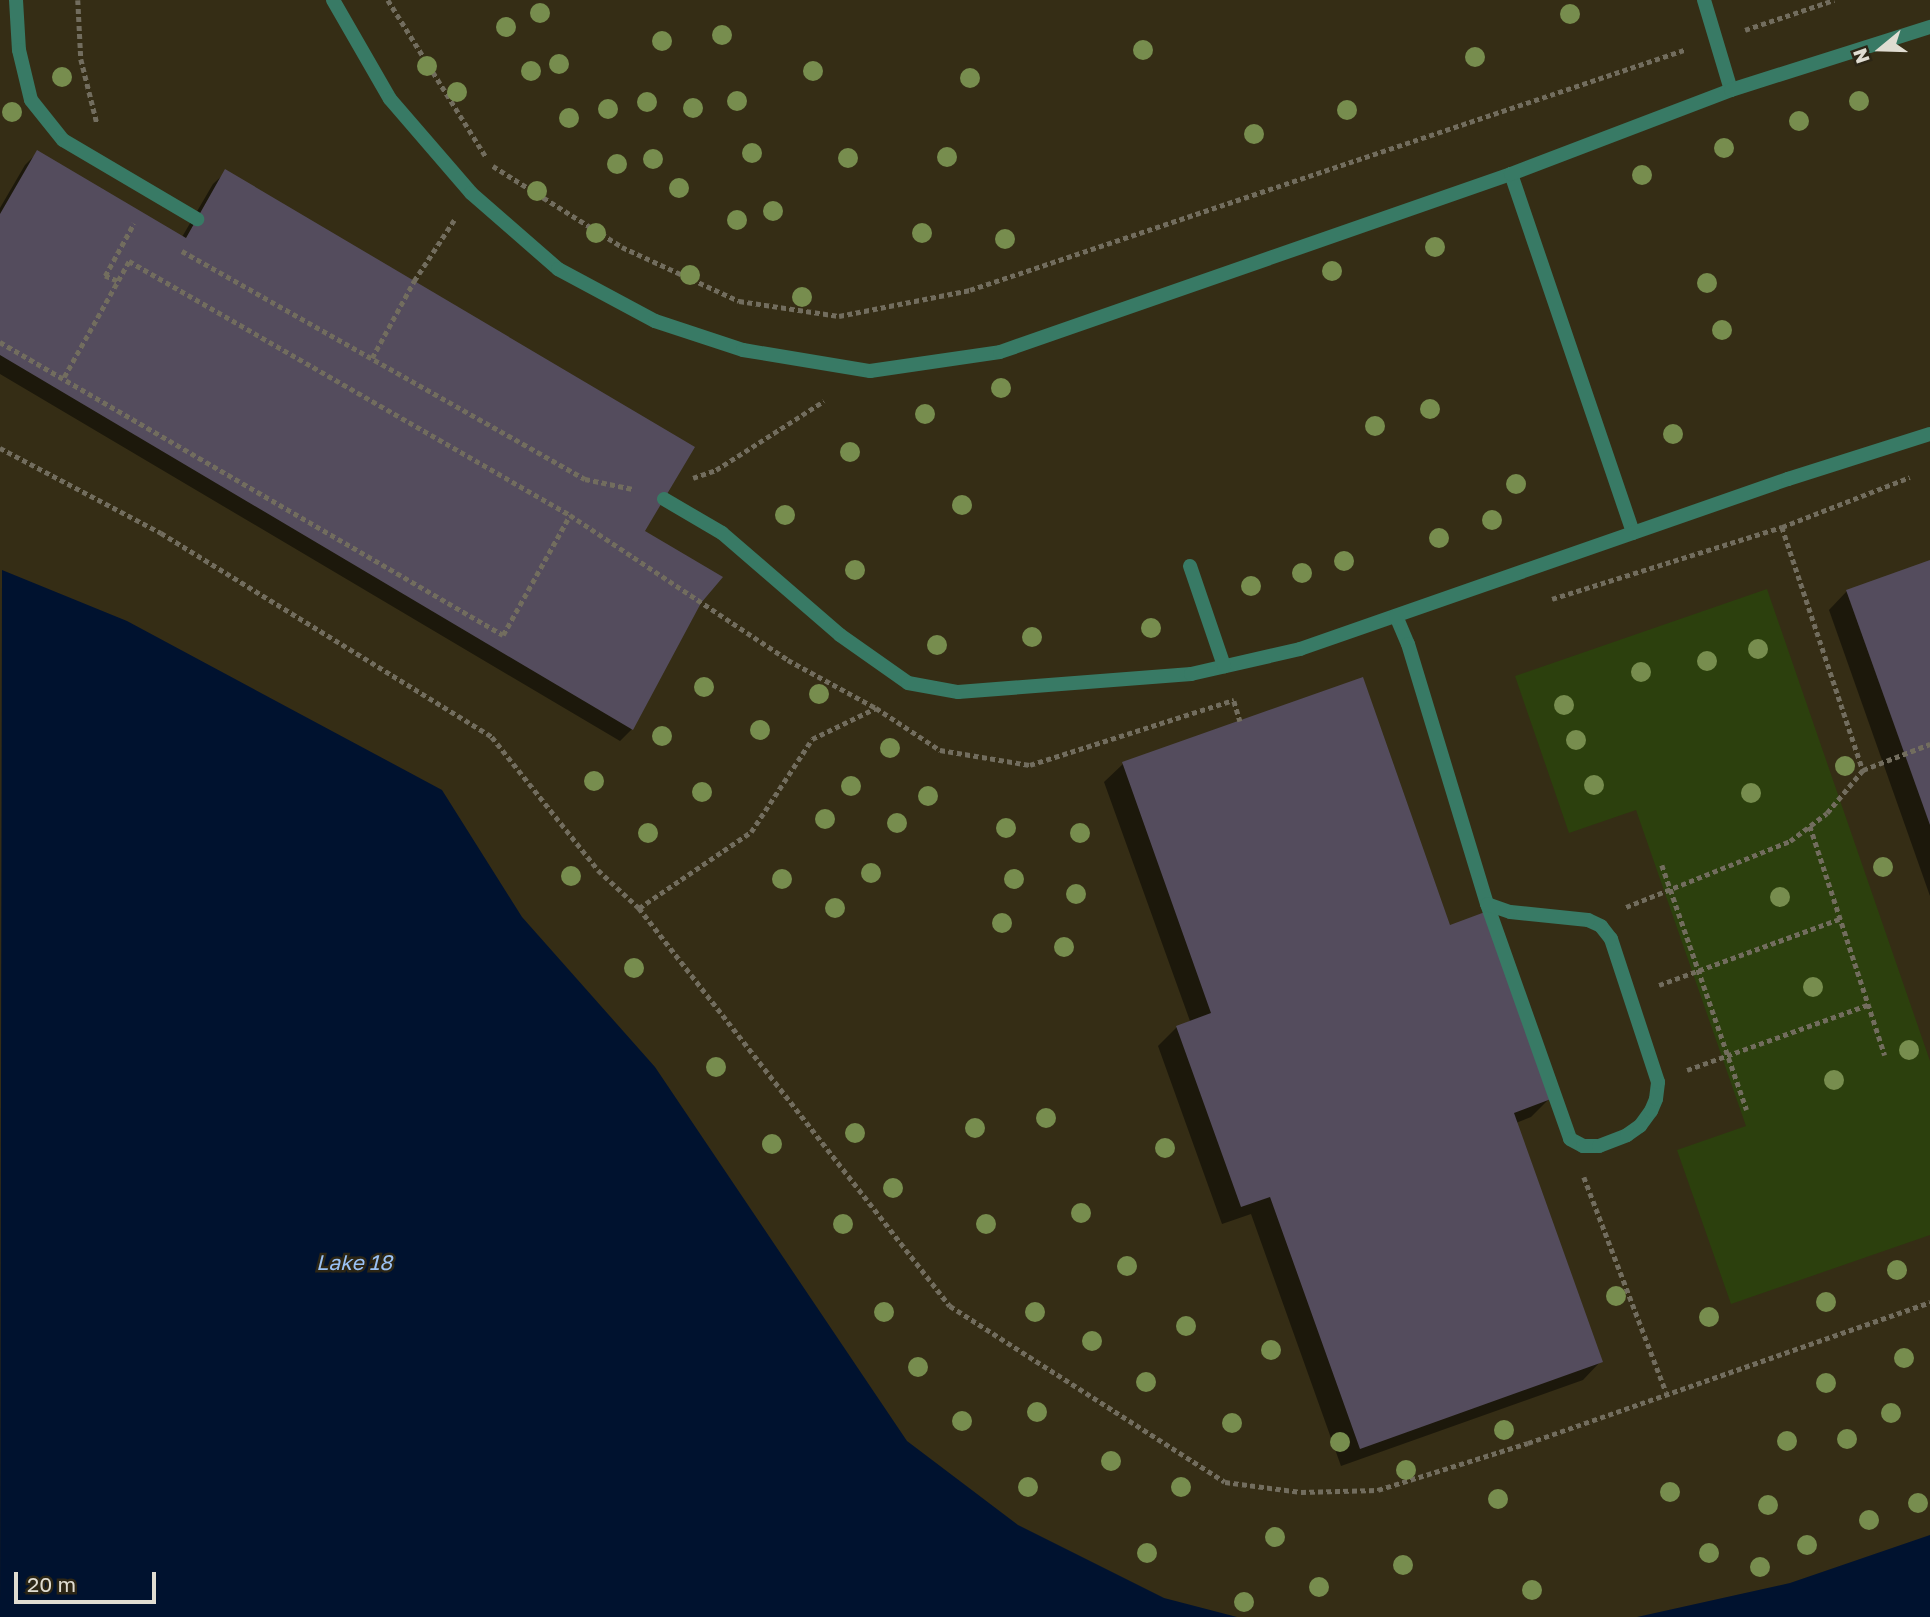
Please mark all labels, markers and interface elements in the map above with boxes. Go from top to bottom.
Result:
north arrow [1846,14,1916,84]
text: N [1847,45,1874,67]
water label: Lake 18 [316,1249,392,1275]
scale bar [18,1558,159,1602]
text: 20 m [27,1571,76,1597]

